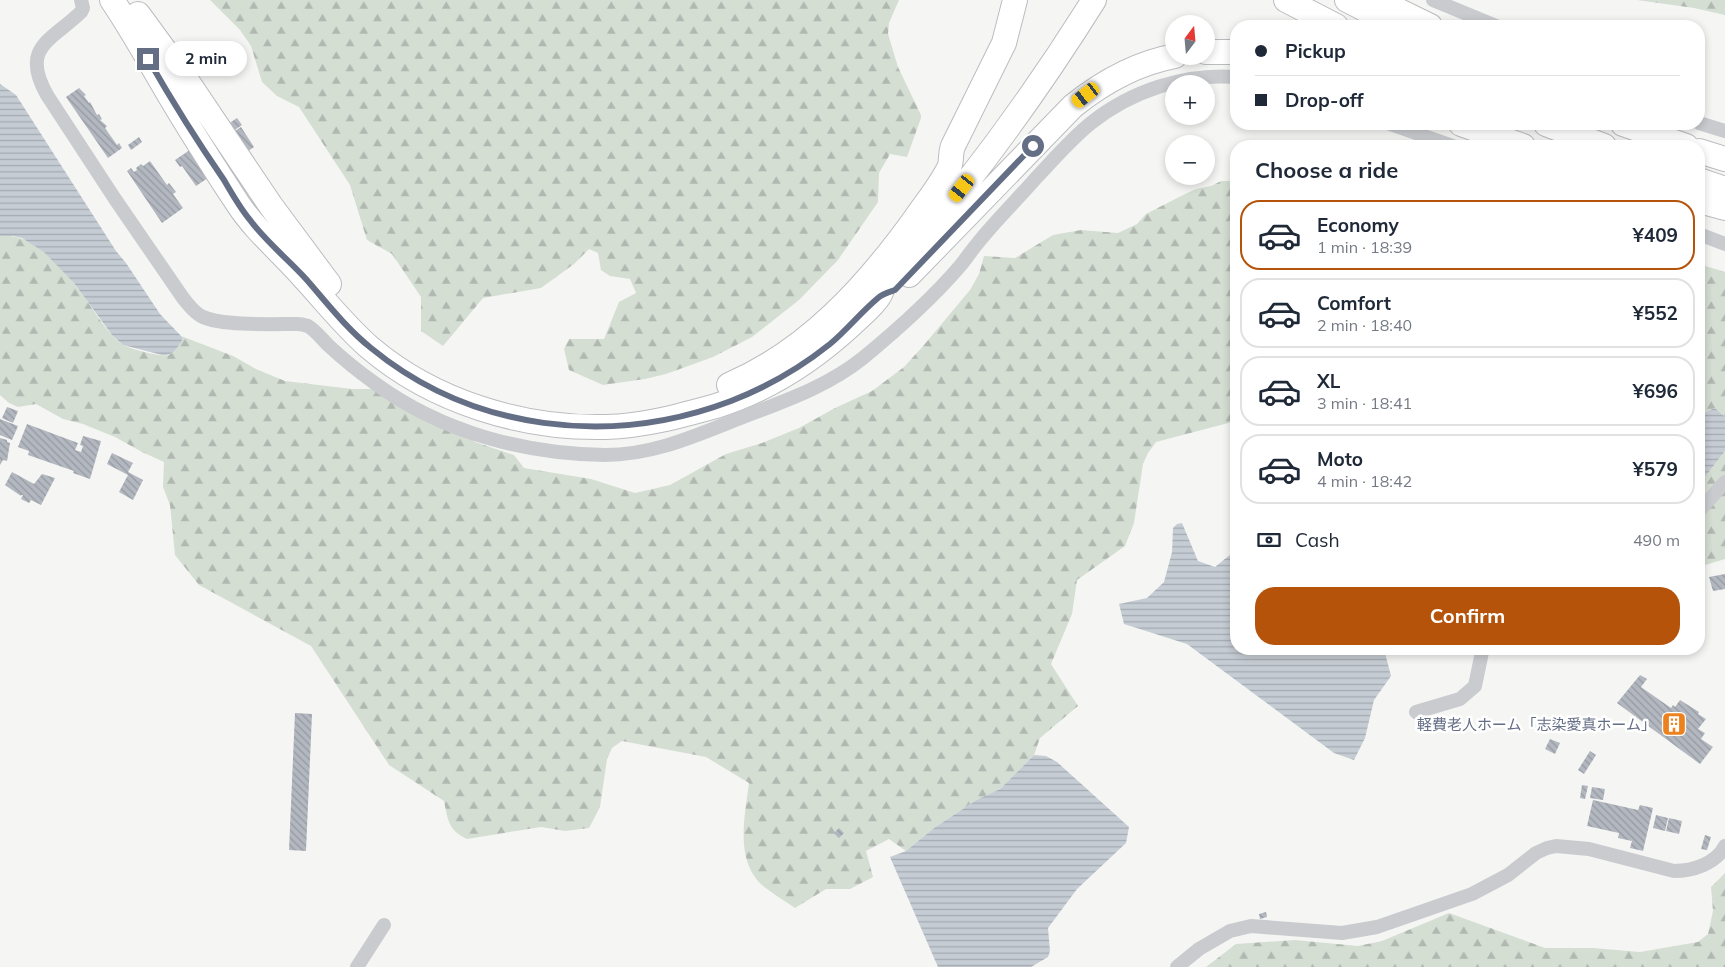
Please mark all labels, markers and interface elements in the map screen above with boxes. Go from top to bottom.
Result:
north arrow [1165,15,1215,65]
map controls [1165,15,1215,185]
text: Pickup [1285,39,1346,63]
callout: 2 min [166,42,248,76]
route end [137,48,159,70]
text: 2 min [185,48,227,68]
button: + [1165,75,1215,125]
car [1069,80,1102,110]
text: Drop-off [1285,88,1363,112]
route start [1022,135,1044,157]
button: − [1165,135,1215,185]
text: Choose a ride [1255,156,1398,184]
car [946,172,977,204]
icon: car [1257,213,1302,258]
text: Economy [1317,213,1399,237]
text: ¥409 [1632,223,1678,247]
text: 1 min · 18:39 [1317,237,1412,257]
icon: car [1257,291,1302,336]
text: Comfort [1317,291,1391,315]
text: ¥552 [1632,301,1678,325]
text: 2 min · 18:40 [1317,315,1412,335]
icon: car [1257,369,1302,414]
text: XL [1317,369,1340,393]
text: ¥696 [1632,379,1678,403]
text: 3 min · 18:41 [1317,393,1412,413]
icon: car [1257,447,1302,492]
text: Moto [1317,447,1363,471]
text: ¥579 [1632,457,1678,481]
text: 4 min · 18:42 [1317,471,1412,491]
icon: cash [1255,526,1283,554]
text: Cash [1295,528,1340,552]
text: 490 m [1633,530,1680,550]
button: Confirm [1255,587,1680,645]
building icon: 軽費老人ホーム「志染愛真ホーム」 [1661,711,1687,737]
place label: 軽費老人ホーム「志染愛真ホーム」 [1417,715,1656,734]

